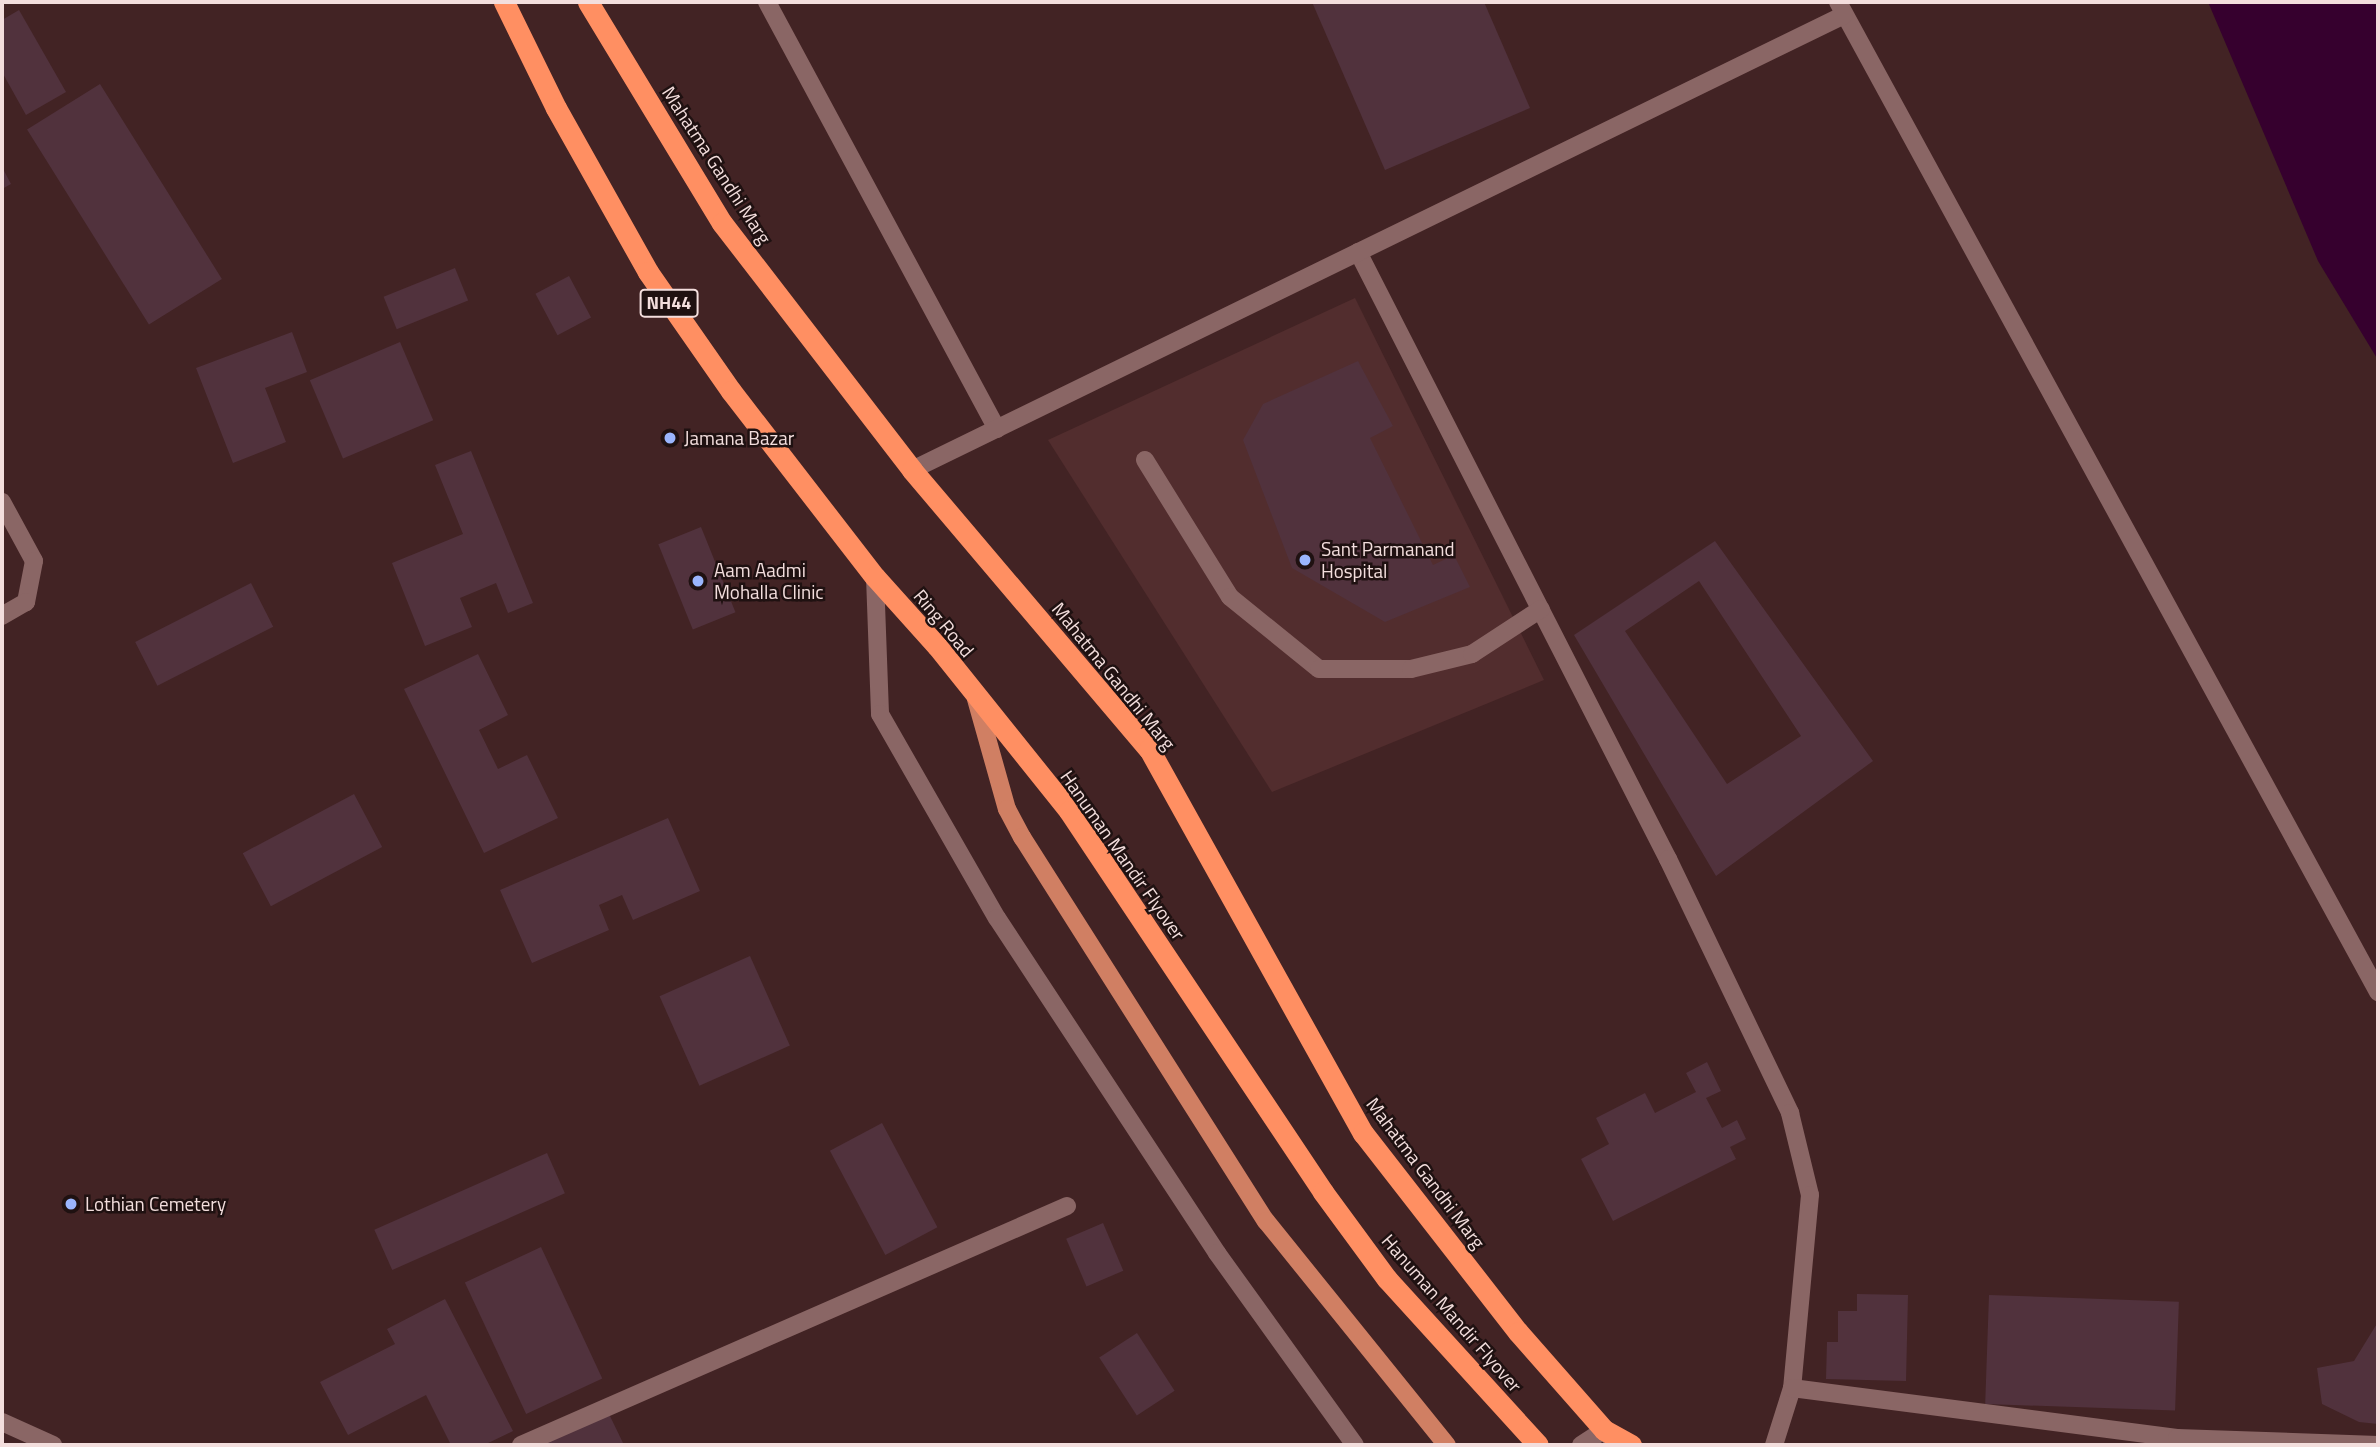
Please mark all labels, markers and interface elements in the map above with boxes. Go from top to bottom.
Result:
street label: Mahatma Gandhi Marg [658,82,776,248]
road number: NH44 [639,288,699,318]
place label: Jamana Bazar [684,427,794,449]
marker: Jamana Bazar [662,430,678,446]
place label: Sant Parmanand Hospital [1321,538,1454,582]
marker: Sant Parmanand Hospital [1295,550,1315,570]
place label: Aam Aadmi Mohalla Clinic [714,559,824,603]
marker: Aam Aadmi Mohalla Clinic [688,571,708,591]
street label: Ring Road [909,585,979,661]
street label: Mahatma Gandhi Marg [1048,598,1180,754]
street label: Hanuman Mandir Flyover [1056,766,1190,944]
street label: Mahatma Gandhi Marg [1362,1093,1490,1253]
place label: Lothian Cemetery [85,1193,226,1215]
marker: Lothian Cemetery [63,1196,79,1212]
street label: Hanuman Mandir Flyover [1377,1230,1527,1396]

